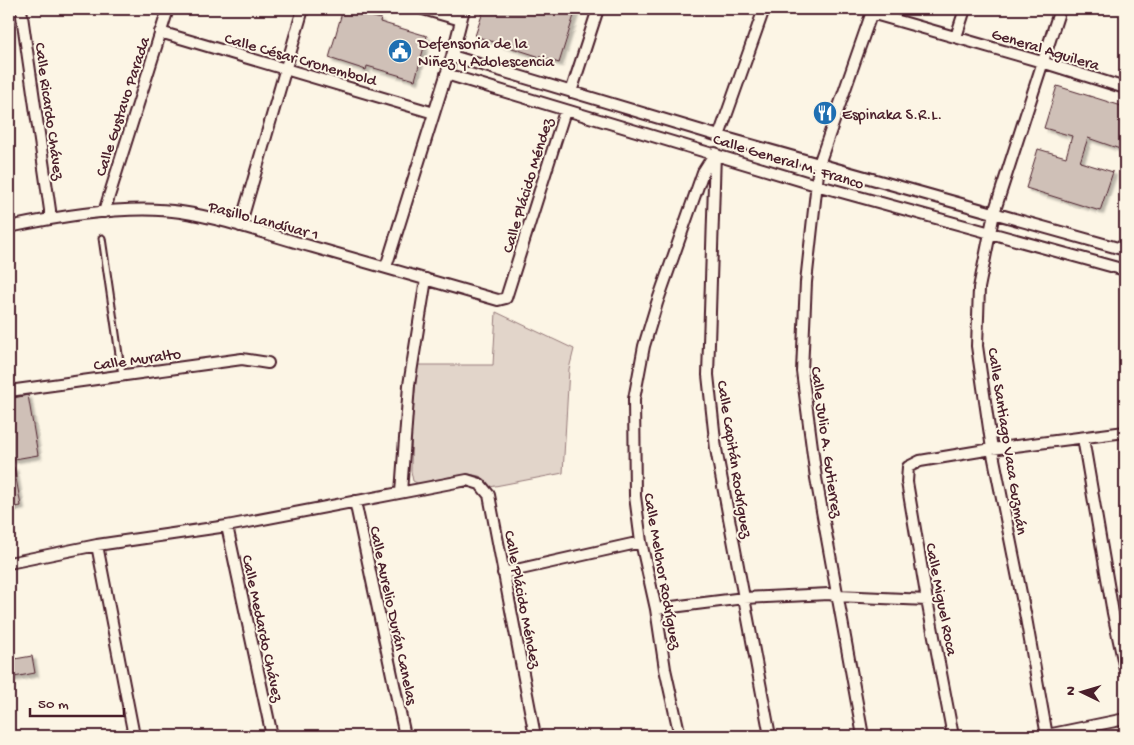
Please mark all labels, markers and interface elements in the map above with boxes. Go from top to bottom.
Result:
street label: General Aguilera [989,26,1102,77]
street label: Calle César Cronembold [222,31,380,93]
street label: Calle Gustavo Parada [93,34,156,179]
place label: Defensoria de la Niñez y Adolescencia [417,36,555,73]
public building icon: Defensoria de la Niñez y Adolescencia [387,38,413,64]
street label: Calle Ricardo Chávez [28,42,67,182]
restaurant icon: Espinaka S.R.L. [812,100,838,126]
place label: Espinaka S.R.L. [842,107,942,126]
street label: Calle Plácido Méndez [500,115,559,256]
street label: Calle General M. Franco [710,131,866,195]
street label: Pasillo Landívar 1 [205,198,320,246]
street label: Calle Muralto [93,346,182,377]
street label: Calle Santiago Vaca Guzmán [981,347,1030,537]
street label: Calle Julio A. Gutierrez [805,366,845,520]
street label: Calle Capitán Rodríguez [711,379,755,541]
street label: Calle Melchor Rodríguez [637,492,684,652]
street label: Calle Aurelio Durán Canelas [363,525,420,708]
street label: Calle Plácido Méndez [498,529,543,671]
street label: Calle Miguel Roca [919,542,960,659]
street label: Calle Medardo Chávez [236,553,286,705]
north arrow [1056,668,1106,718]
scale bar [30,685,124,717]
text: N [1063,686,1080,696]
text: 50 m [38,696,69,714]

